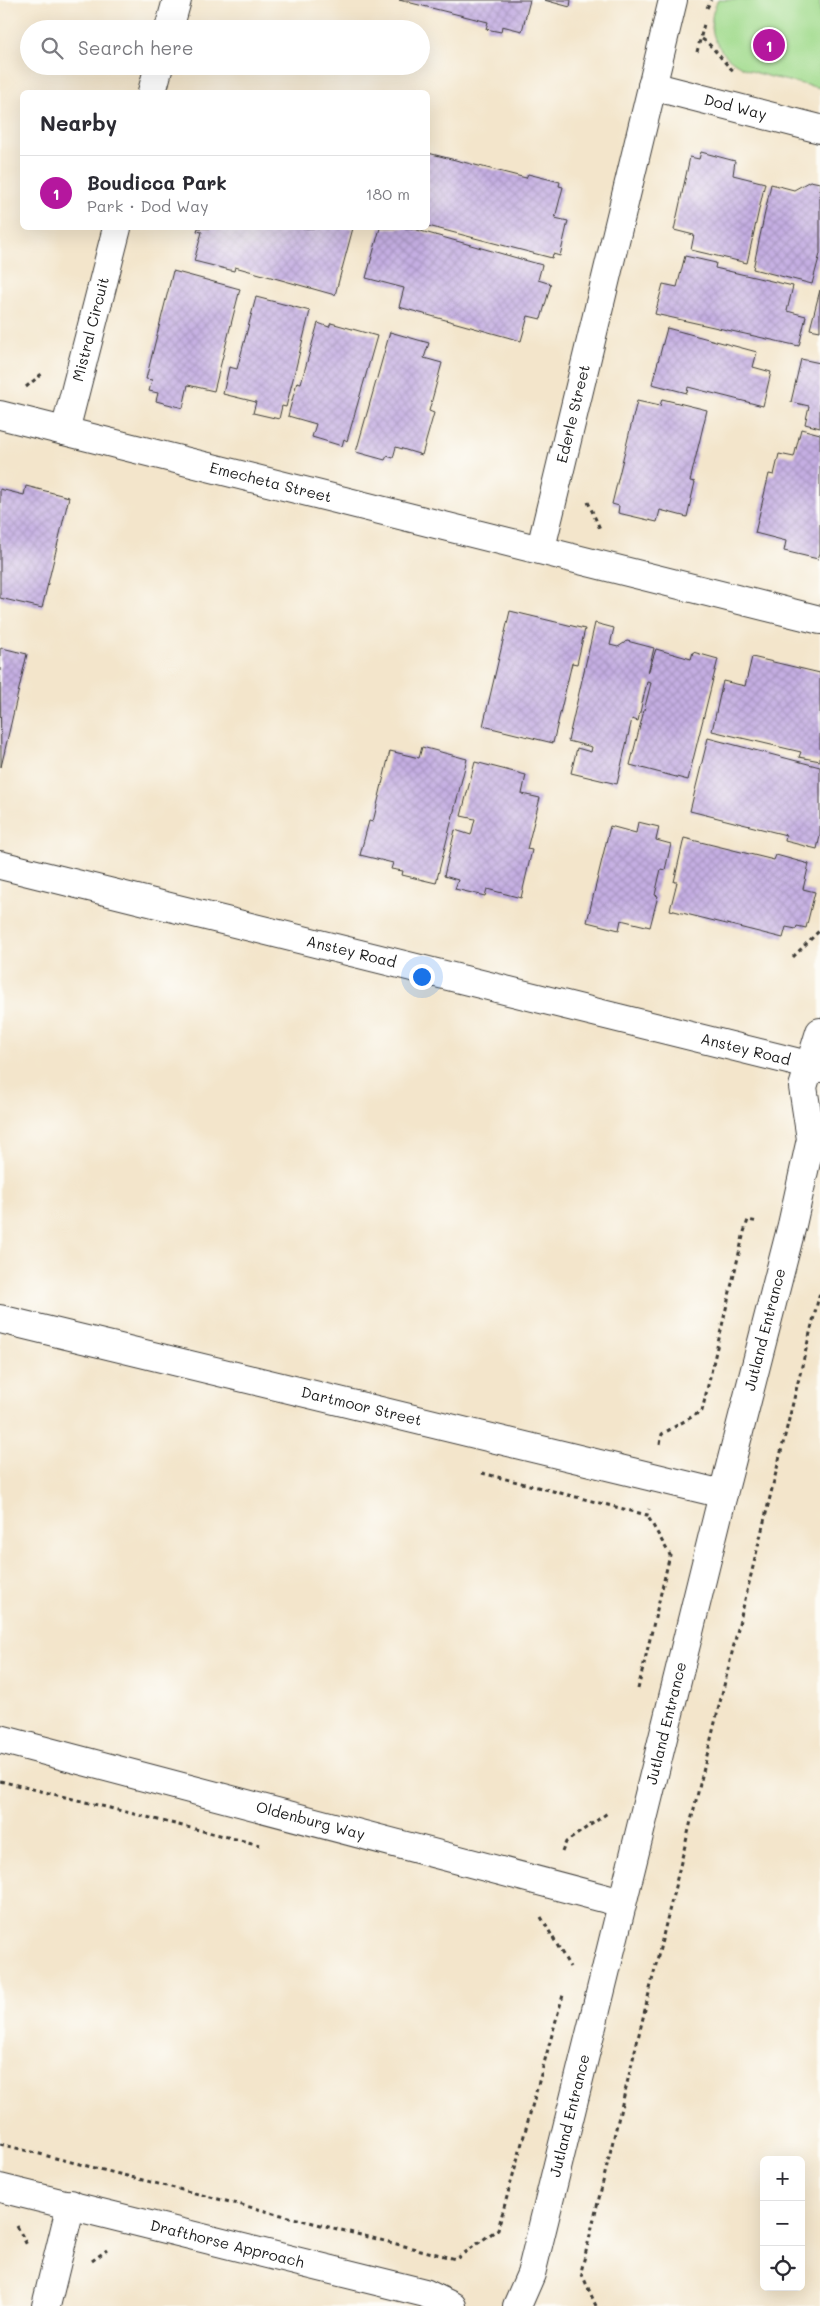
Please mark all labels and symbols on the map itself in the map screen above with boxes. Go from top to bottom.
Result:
pin: 1 [753,26,785,64]
street label: Dod Way [702,89,769,124]
street label: Mistral Circuit [67,275,113,383]
street label: Ederle Street [551,362,594,465]
street label: Emecheta Street [208,457,334,507]
street label: Anstey Road [305,930,399,972]
your location [409,964,435,990]
street label: Anstey Road [699,1028,793,1069]
street label: Jutland Entrance [739,1266,790,1393]
street label: Dartmoor Street [299,1381,424,1430]
street label: Jutland Entrance [641,1660,690,1787]
street label: Oldenburg Way [254,1796,367,1844]
street label: Jutland Entrance [544,2052,594,2179]
street label: Drafthorse Approach [148,2214,306,2272]

